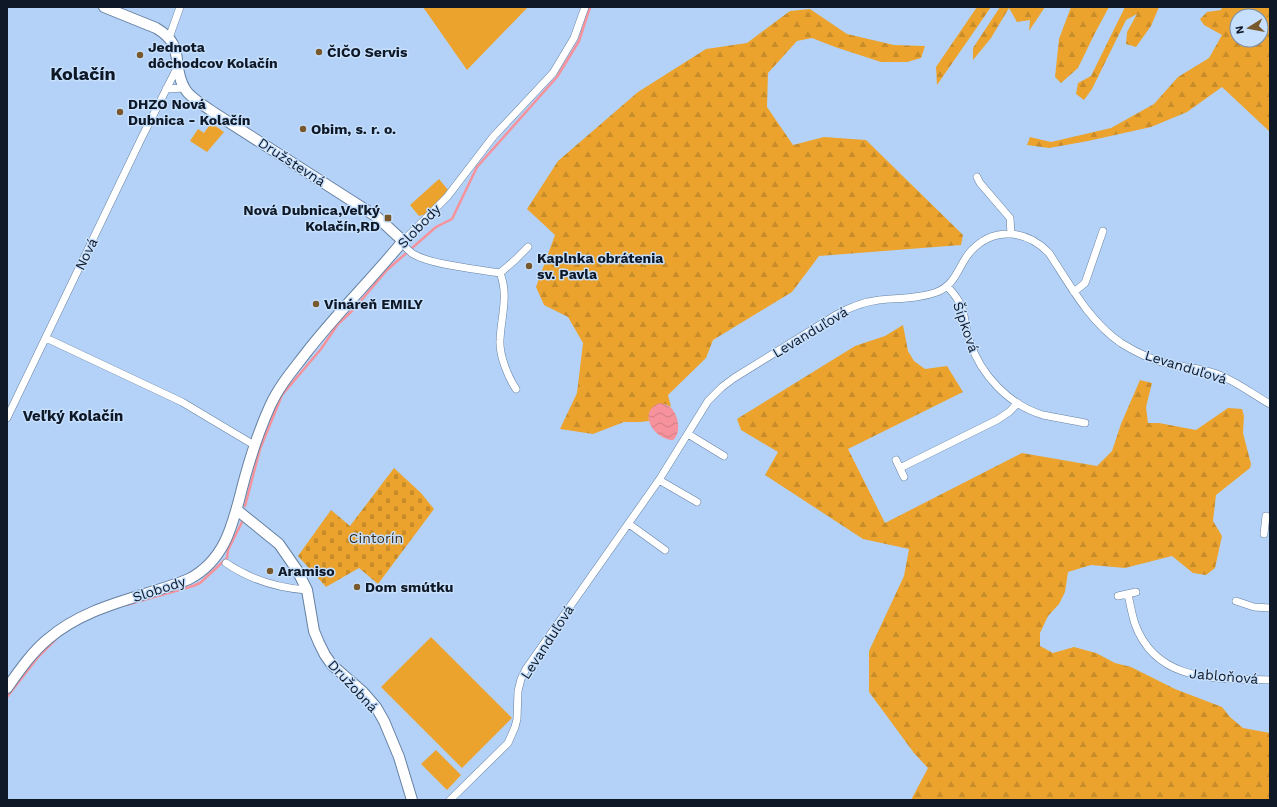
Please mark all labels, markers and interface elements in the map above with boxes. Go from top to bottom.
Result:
north arrow [1229,8,1269,48]
text: N [1233,25,1247,35]
place label: Jednota dôchodcov Kolačín [148,39,278,71]
place label: ČIČO Servis [327,44,408,60]
marker: ČIČO Servis [314,47,324,57]
marker: Jednota dôchodcov Kolačín [135,50,145,60]
district label: Kolačín [50,63,116,84]
place label: DHZO Nová Dubnica - Kolačín [128,96,251,128]
marker: DHZO Nová Dubnica - Kolačín [115,107,125,117]
place label: Obim, s. r. o. [311,121,396,137]
marker: Obim, s. r. o. [298,124,308,134]
street label: Družstevná [255,134,329,190]
street label: Slobody [394,200,444,251]
place label: Nová Dubnica,Veľký Kolačín,RD [243,202,380,234]
marker: Nová Dubnica,Veľký Kolačín,RD [383,213,393,223]
street label: Nová [71,235,101,273]
place label: Kaplnka obrátenia sv. Pavla [537,250,664,282]
marker: Kaplnka obrátenia sv. Pavla [524,261,534,271]
place label: Vináreň EMILY [324,296,424,312]
marker: Vináreň EMILY [311,299,321,309]
street label: Šípková [950,300,982,355]
street label: Levanduľová [769,303,851,361]
street label: Levanduľová [1143,347,1229,387]
district label: Veľký Kolačín [23,407,123,425]
park label: Cintorín [349,530,403,546]
place label: Aramiso [278,563,335,579]
marker: Aramiso [265,566,275,576]
street label: Slobody [130,573,188,605]
place label: Dom smútku [365,579,454,595]
marker: Dom smútku [352,582,362,592]
street label: Levanduľová [517,602,577,682]
street label: Družobná [325,657,381,715]
street label: Jabloňová [1189,665,1259,687]

